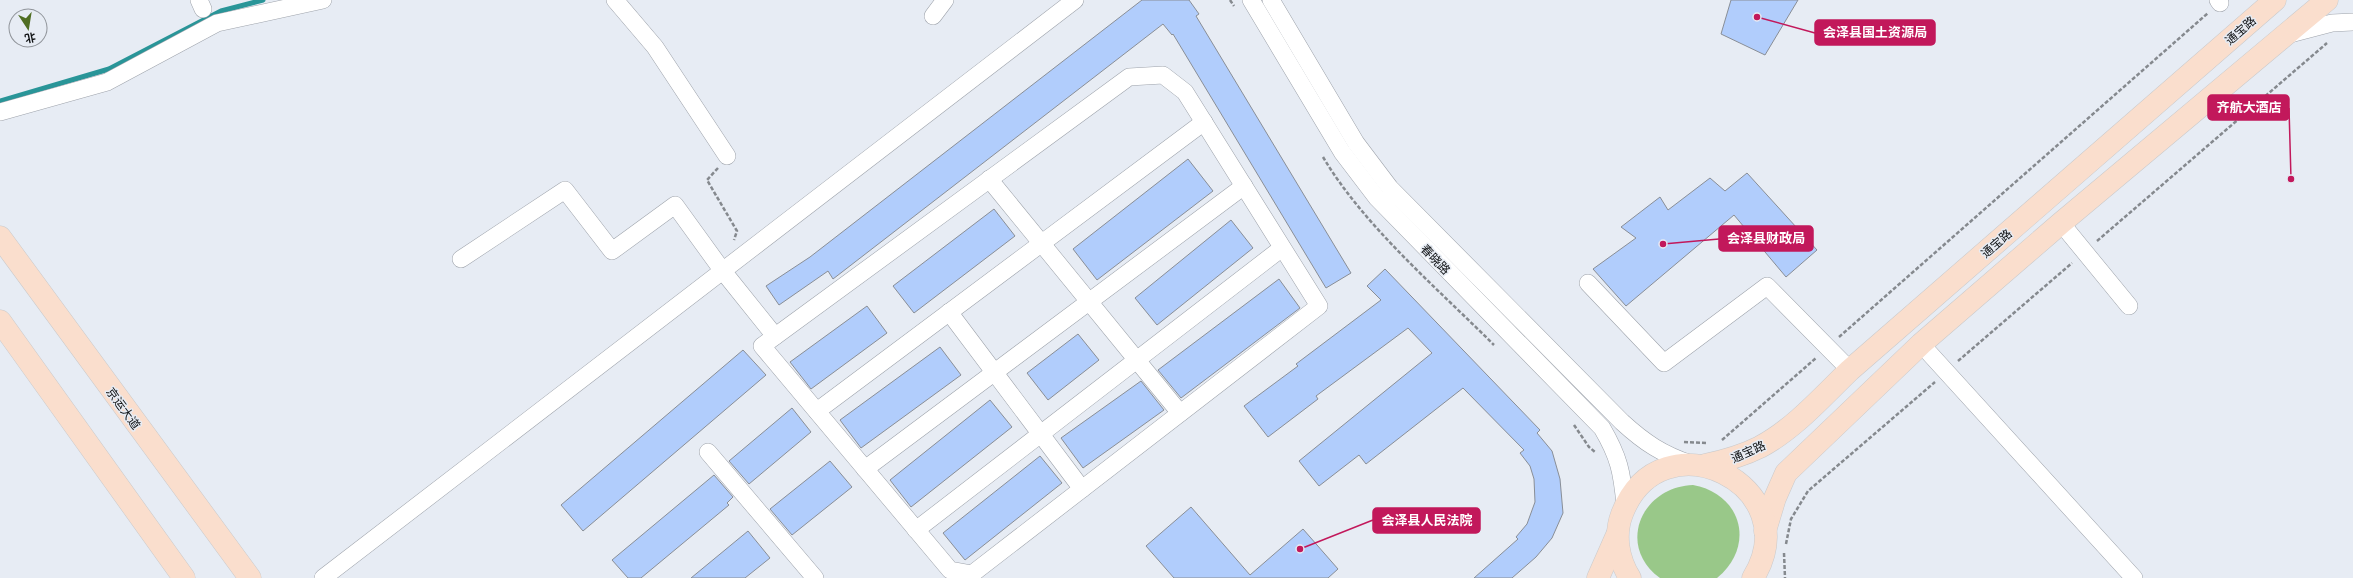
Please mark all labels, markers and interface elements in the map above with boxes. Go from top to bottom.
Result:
north arrow [8,8,48,48]
street label: 通宝路 [2222,13,2258,47]
callout: 会泽县国土资源局 [1815,20,1935,45]
text: 会泽县国土资源局 [1823,24,1927,40]
text: 北 [23,31,37,46]
callout: 齐航大酒店 [2208,95,2289,120]
text: 齐航大酒店 [2216,99,2282,115]
callout: 会泽县财政局 [1719,226,1813,251]
street label: 通宝路 [1978,226,2014,260]
text: 会泽县财政局 [1727,230,1805,246]
street label: 春晓路 [1418,241,1454,277]
street label: 京运大道 [104,384,144,432]
street label: 通宝路 [1729,437,1767,465]
callout: 会泽县人民法院 [1373,508,1480,533]
text: 会泽县人民法院 [1381,512,1473,528]

